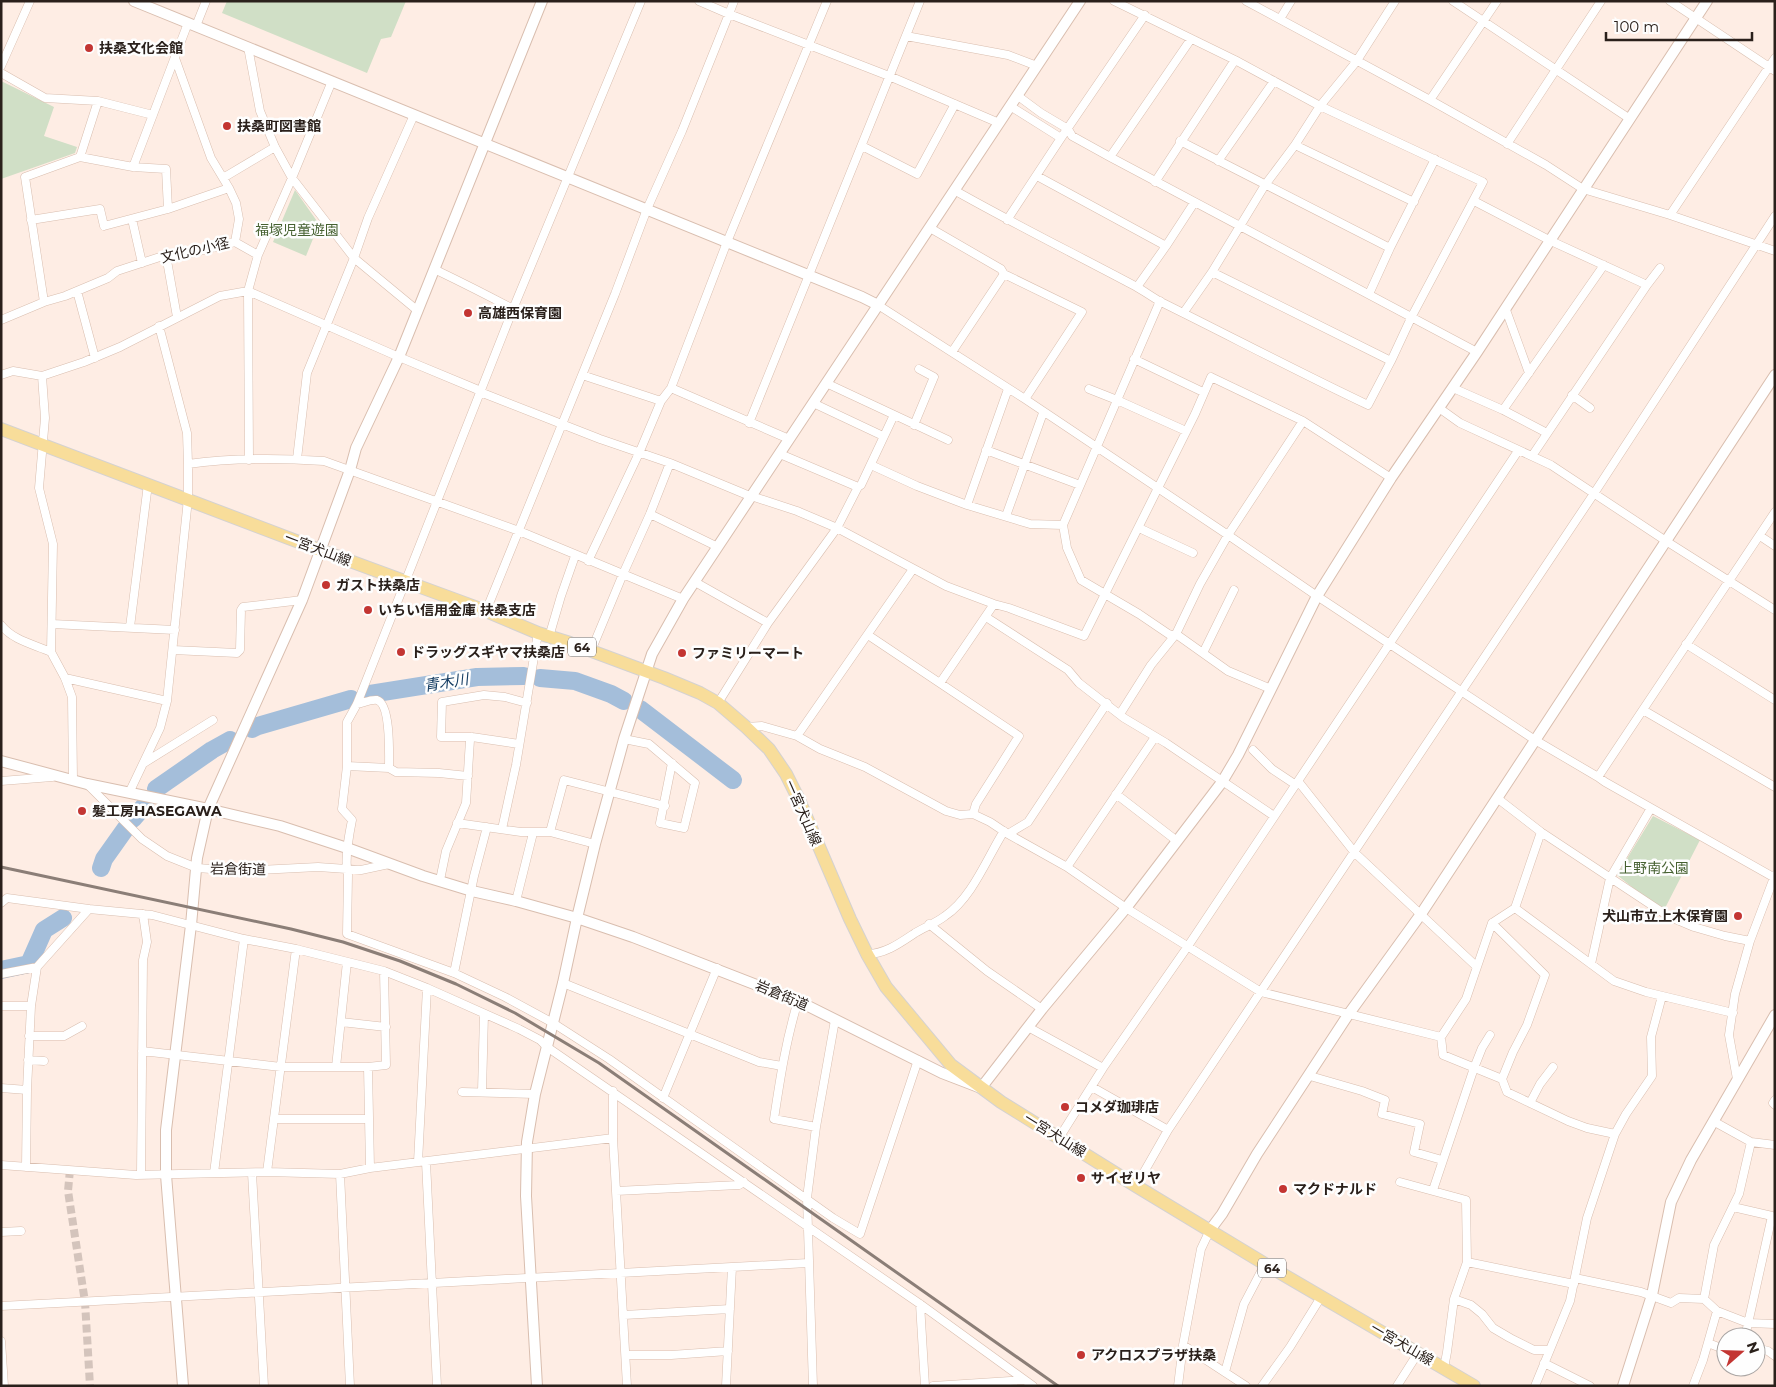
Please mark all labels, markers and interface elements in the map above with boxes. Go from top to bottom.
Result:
scale bar [1606,10,1752,42]
text: 100 m [1614,17,1659,36]
place label: 扶桑文化会館 [99,39,183,57]
marker: 扶桑文化会館 [83,42,95,54]
place label: 扶桑町図書館 [237,117,321,135]
marker: 扶桑町図書館 [221,120,233,132]
park label: 福塚児童遊園 [255,221,339,239]
street label: 文化の小径 [159,233,231,267]
place label: 高雄西保育園 [478,304,562,322]
marker: 高雄西保育園 [462,307,474,319]
street label: 一宮犬山線 [282,528,354,570]
place label: ガスト扶桑店 [336,576,420,594]
marker: ガスト扶桑店 [320,579,332,591]
place label: いちい信用金庫 扶桑支店 [378,601,536,619]
marker: いちい信用金庫 扶桑支店 [362,604,374,616]
road number: 64 [568,638,596,656]
place label: ドラッグスギヤマ扶桑店 [411,643,565,661]
place label: ファミリーマート [692,644,804,662]
marker: ドラッグスギヤマ扶桑店 [395,646,407,658]
marker: ファミリーマート [676,647,688,659]
water label: 青木川 [422,669,472,695]
street label: 一宮犬山線 [781,777,825,849]
place label: 髪工房HASEGAWA [92,802,222,820]
marker: 髪工房HASEGAWA [76,805,88,817]
park label: 上野南公園 [1619,859,1689,877]
street label: 岩倉街道 [210,860,266,878]
place label: 犬山市立上木保育園 [1602,907,1728,925]
marker: 犬山市立上木保育園 [1732,910,1744,922]
street label: 岩倉街道 [753,976,811,1014]
place label: コメダ珈琲店 [1075,1098,1159,1116]
marker: コメダ珈琲店 [1059,1101,1071,1113]
street label: 一宮犬山線 [1021,1109,1089,1161]
place label: サイゼリヤ [1091,1169,1161,1187]
marker: サイゼリヤ [1075,1172,1087,1184]
place label: マクドナルド [1293,1180,1377,1198]
marker: マクドナルド [1277,1183,1289,1195]
road number: 64 [1258,1258,1286,1278]
street label: 一宮犬山線 [1367,1319,1437,1369]
north arrow [1716,1327,1766,1377]
text: N [1743,1339,1764,1356]
place label: アクロスプラザ扶桑 [1091,1346,1216,1364]
marker: アクロスプラザ扶桑 [1075,1349,1087,1361]

